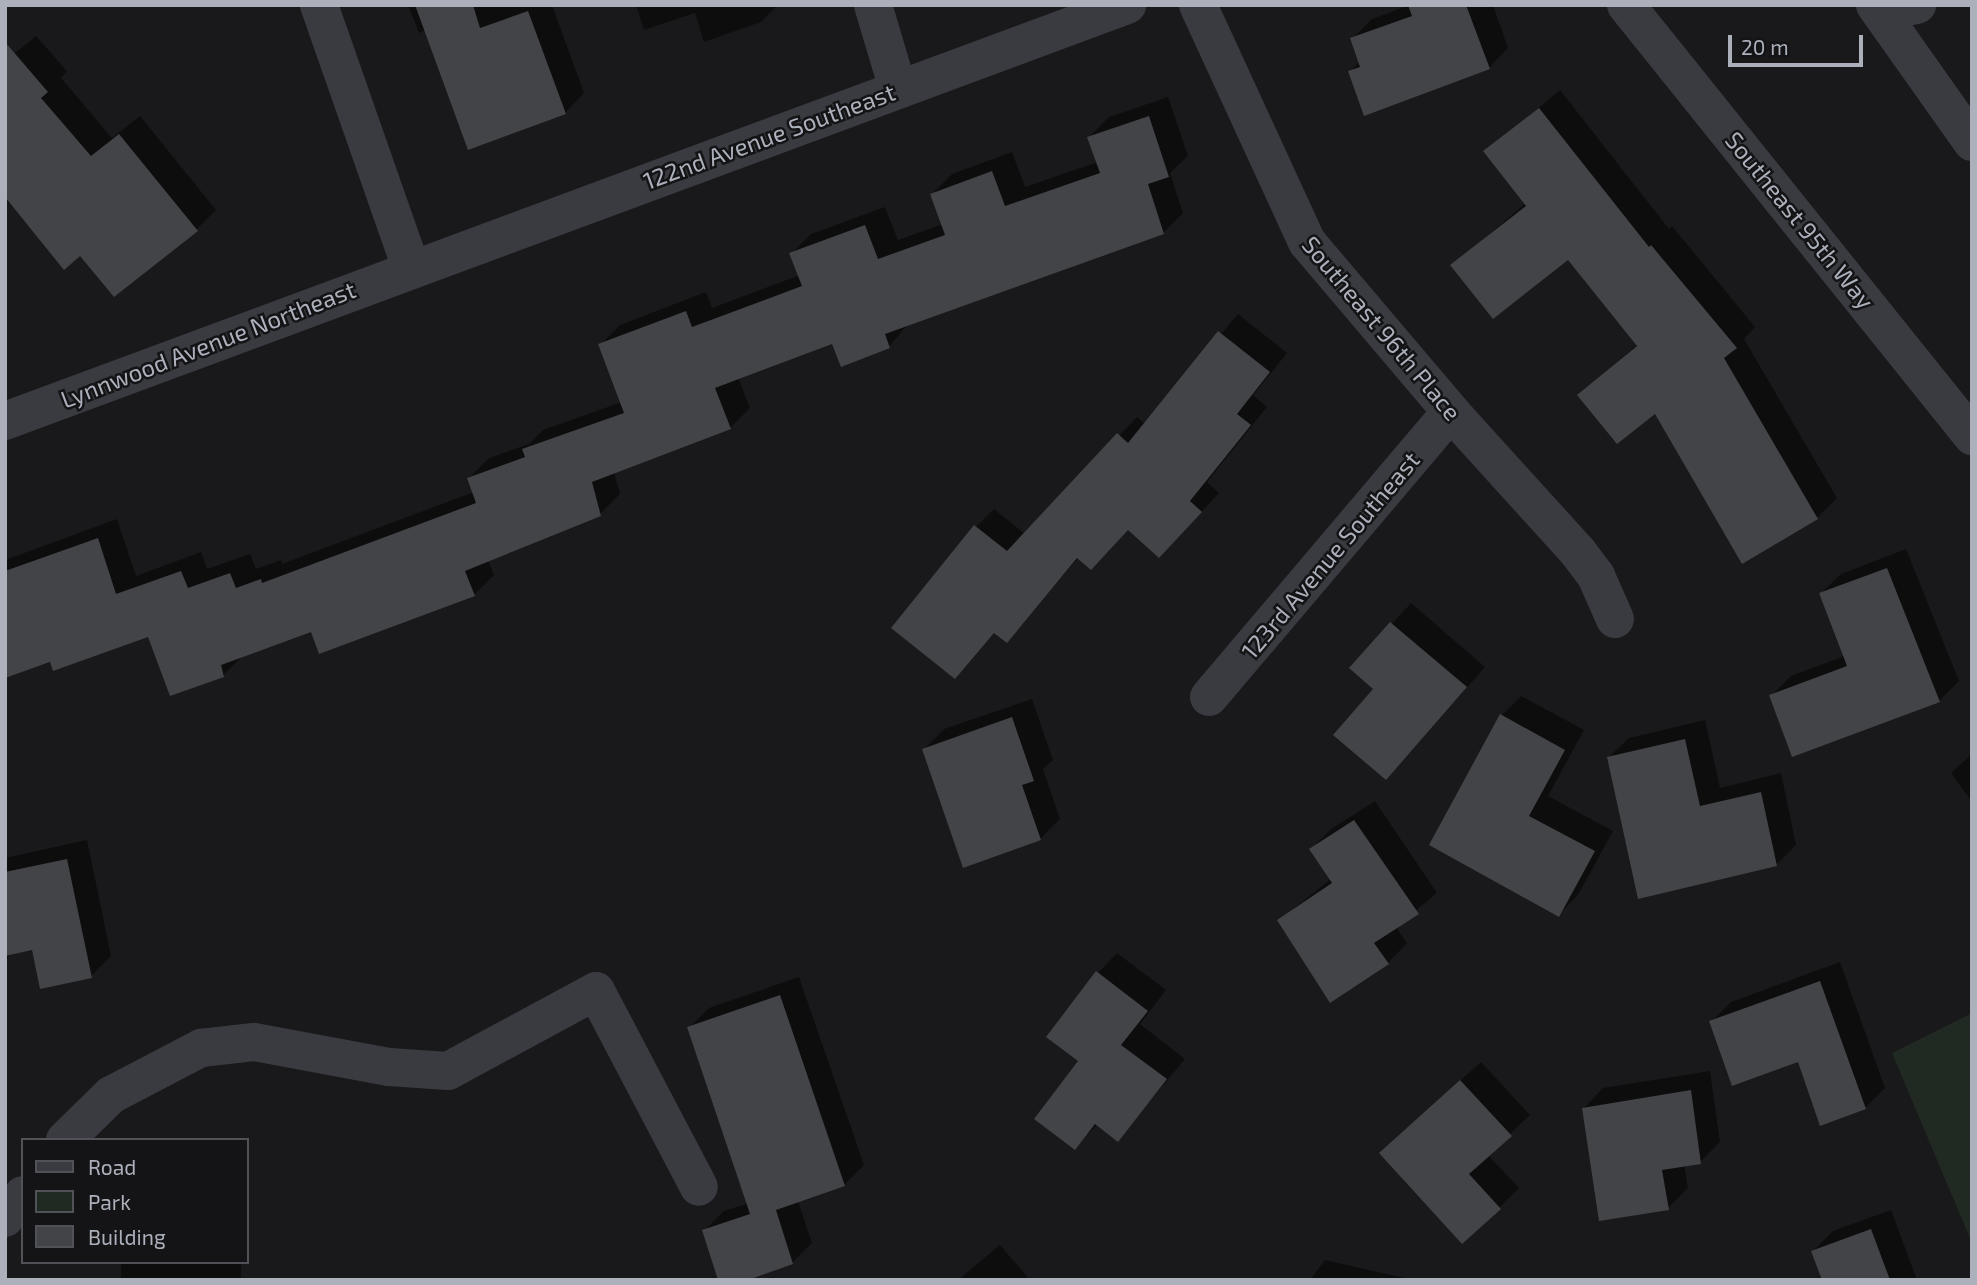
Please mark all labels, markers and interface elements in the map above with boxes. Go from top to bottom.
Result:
scale bar [1732,21,1867,65]
text: 20 m [1741,34,1789,59]
street label: 122nd Avenue Southeast [639,77,899,195]
street label: Southeast 95th Way [1720,125,1880,315]
street label: Southeast 96th Place [1297,230,1467,426]
street label: Lynnwood Avenue Northeast [56,274,360,414]
street label: 123rd Avenue Southeast [1235,445,1425,665]
legend [21,1138,248,1264]
text: Road [88,1154,136,1179]
text: Park [88,1189,131,1214]
text: Building [88,1224,166,1249]

